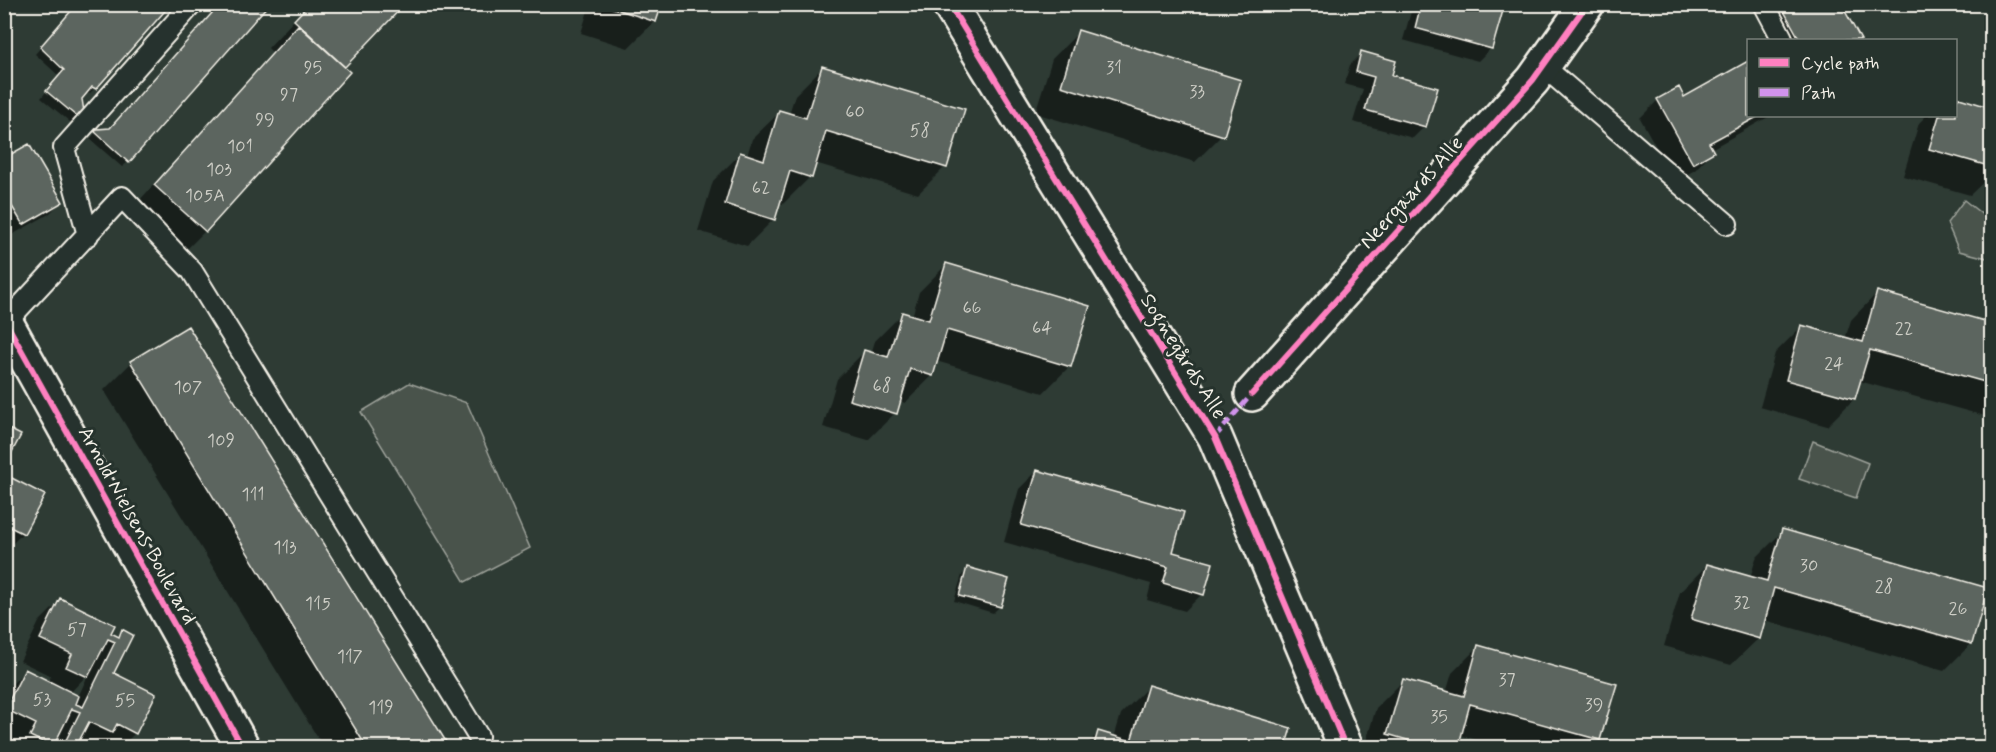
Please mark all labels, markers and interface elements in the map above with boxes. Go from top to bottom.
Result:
legend [1747,39,1957,117]
text: Cycle path [1801,52,1879,76]
house number: 95 [304,56,322,80]
house number: 31 [1106,56,1122,80]
house number: 33 [1189,80,1205,104]
text: Path [1801,82,1836,106]
house number: 97 [280,83,298,107]
house number: 60 [845,100,865,124]
house number: 99 [255,108,275,132]
house number: 58 [910,119,930,143]
street label: Neergaards Alle [1353,130,1471,256]
house number: 101 [227,135,253,159]
house number: 103 [206,158,232,182]
house number: 62 [752,176,770,200]
house number: 105A [185,184,225,208]
street label: Sognegårds Alle [1132,288,1233,426]
house number: 66 [962,296,982,320]
house number: 64 [1032,316,1052,340]
house number: 22 [1895,317,1913,341]
house number: 24 [1824,352,1844,376]
house number: 68 [872,374,892,398]
house number: 107 [174,376,202,400]
street label: Arnold Nielsens Boulevard [71,421,203,630]
house number: 109 [207,429,235,453]
house number: 111 [242,483,264,507]
house number: 113 [273,536,297,560]
house number: 30 [1800,554,1818,578]
house number: 28 [1875,575,1893,599]
house number: 32 [1733,591,1751,615]
house number: 115 [305,592,331,616]
house number: 26 [1949,597,1967,621]
house number: 57 [67,618,87,642]
house number: 117 [337,645,363,669]
house number: 37 [1498,668,1516,692]
house number: 53 [33,688,52,712]
house number: 55 [115,689,135,713]
house number: 39 [1585,693,1603,717]
house number: 119 [368,696,394,720]
house number: 35 [1430,705,1448,729]

